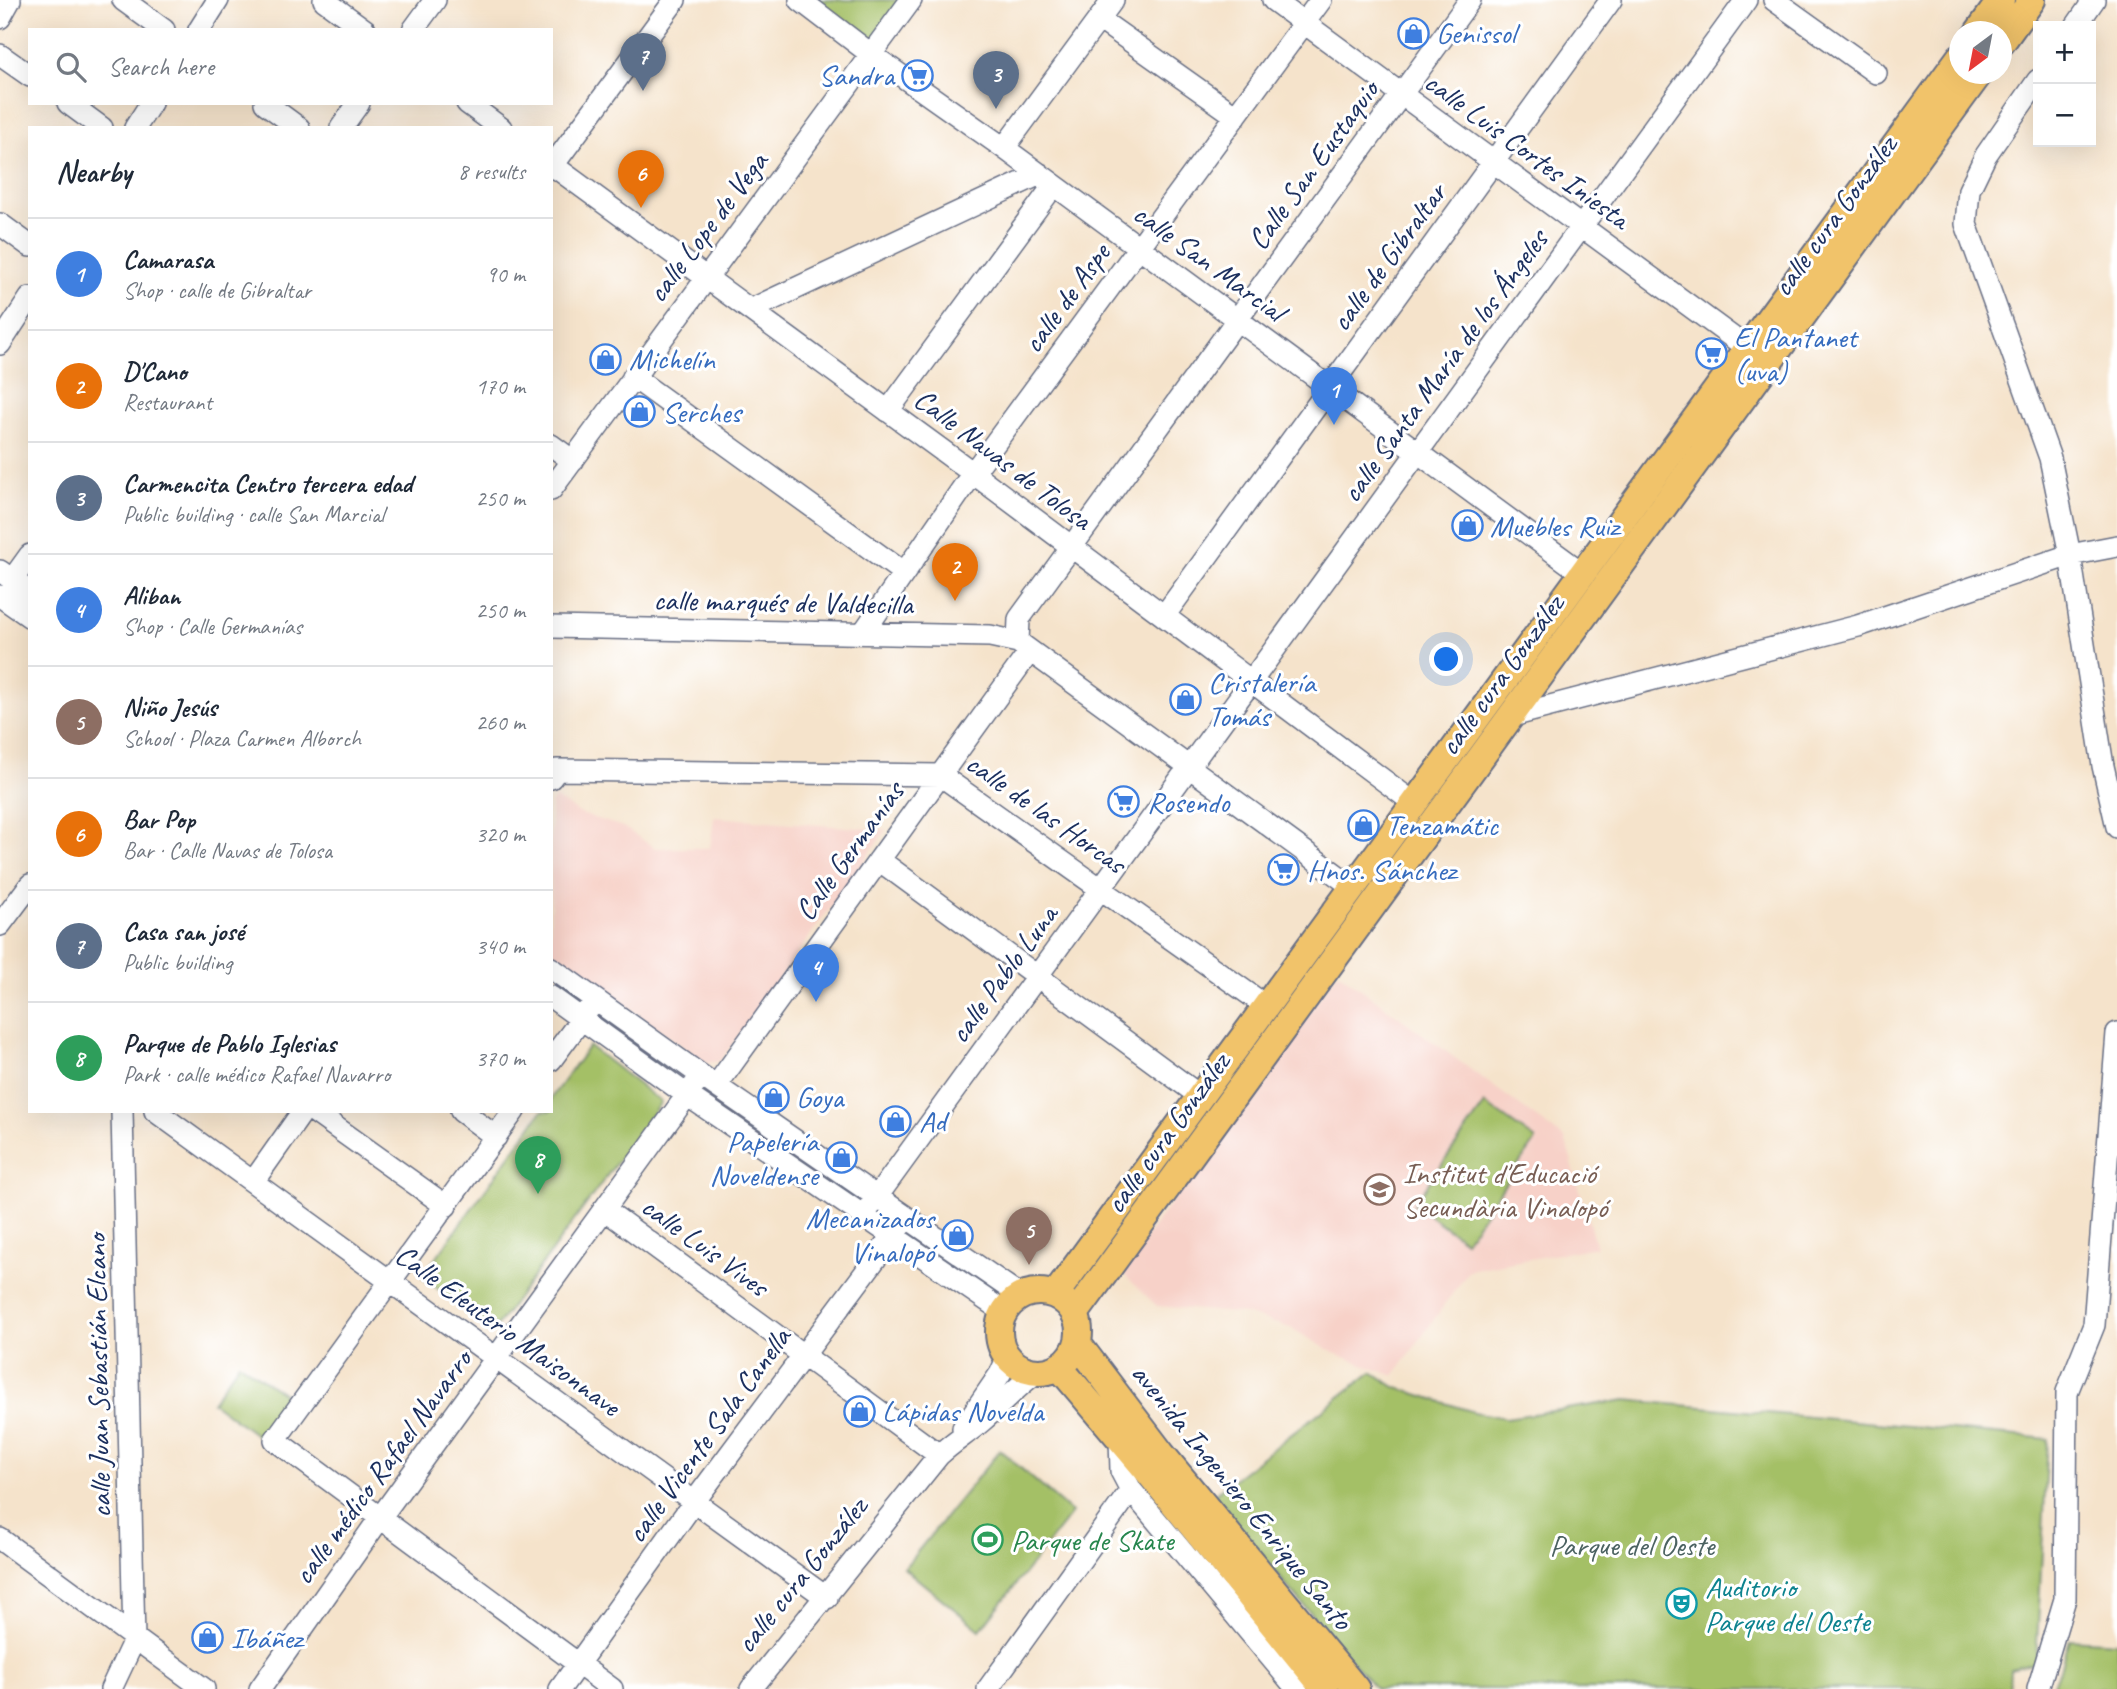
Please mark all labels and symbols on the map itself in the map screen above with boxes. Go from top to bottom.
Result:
place label: Genissol [1436,14,1521,52]
shop icon: Genissol [1396,16,1430,50]
north arrow [1949,21,2012,84]
pin: 7 [620,33,666,91]
pin: 3 [973,51,1019,109]
place label: Sandra [818,56,896,94]
supermarket icon: Sandra [900,58,934,92]
street label: calle Luis Cortes Iniesta [1417,63,1639,239]
street label: Calle San Eustaquio [1239,70,1389,257]
street label: calle cura González [1763,126,1907,304]
street label: calle Lope de Vega [638,143,777,310]
pin: 6 [618,150,664,208]
street label: calle de Gibraltar [1321,174,1456,339]
street label: calle San Marcial [1126,194,1296,333]
street label: calle Santa María de los Ángeles [1332,220,1557,510]
street label: calle de Aspe [1014,234,1120,360]
place label: El Pantanet (uva) [1734,318,1860,390]
supermarket icon: El Pantanet (uva) [1694,337,1728,371]
place label: Michelín [629,340,716,378]
shop icon: Michelín [589,342,623,376]
pin: 1 [1311,367,1357,425]
street label: Calle Navas de Tolosa [907,380,1101,539]
place label: Serches [662,393,743,431]
shop icon: Serches [622,395,656,429]
place label: Muebles Ruiz [1490,507,1622,545]
shop icon: Muebles Ruiz [1450,509,1484,543]
pin: 2 [932,543,978,601]
street label: calle marqués de Valdecilla [653,581,915,623]
street label: calle cura González [1430,585,1574,763]
your location [1429,642,1463,676]
place label: Cristalería Tomás [1208,663,1317,735]
shop icon: Cristalería Tomás [1168,682,1202,716]
street label: calle de las Horcas [959,744,1136,884]
street label: Calle Germanías [786,772,914,928]
place label: Rosendo [1147,783,1231,821]
supermarket icon: Rosendo [1107,785,1141,819]
place label: Tenzamátic [1386,806,1499,844]
shop icon: Tenzamátic [1346,808,1380,842]
place label: Hnos. Sánchez [1307,851,1459,889]
supermarket icon: Hnos. Sánchez [1267,853,1301,887]
street label: calle Pablo Luna [940,895,1067,1051]
pin: 4 [793,944,839,1002]
street label: calle cura González [1096,1043,1240,1221]
place label: Goya [796,1078,845,1116]
shop icon: Goya [756,1080,790,1114]
place label: Ad [919,1102,950,1140]
shop icon: Ad [879,1104,913,1138]
place label: Papelería Noveldense [710,1122,820,1194]
pin: 8 [515,1136,561,1194]
shop icon: Papelería Noveldense [824,1141,858,1175]
place label: Institut d'Educació Secundària Vinalopó [1403,1154,1612,1226]
school or university icon: Institut d'Educació Secundària Vinalopó [1363,1173,1397,1207]
street label: calle Luis Vives [634,1187,778,1307]
place label: Mecanizados Vinalopó [806,1199,938,1271]
pin: 5 [1006,1207,1052,1265]
shop icon: Mecanizados Vinalopó [940,1218,974,1252]
street label: calle Juan Sebastián Elcano [76,1230,119,1518]
street label: Calle Eleuterio Maisonnave [388,1236,630,1426]
street label: calle Vicente Sala Canella [617,1318,800,1550]
street label: calle médico Rafael Navarro [284,1340,482,1592]
street label: avenida Ingeniero Enrique Santo [1123,1355,1362,1638]
place label: Lápidas Novelda [882,1392,1045,1430]
shop icon: Lápidas Novelda [842,1394,876,1428]
street label: calle cura González [727,1487,877,1661]
place label: Parque de Skate [1011,1521,1176,1559]
sports icon: Parque de Skate [971,1523,1005,1557]
park label: Parque del Oeste [1550,1526,1717,1564]
place label: Auditorio Parque del Oeste [1705,1568,1872,1640]
theatre icon: Auditorio Parque del Oeste [1665,1587,1699,1621]
place label: Ibáñez [231,1619,306,1657]
shop icon: Ibáñez [191,1621,225,1655]

